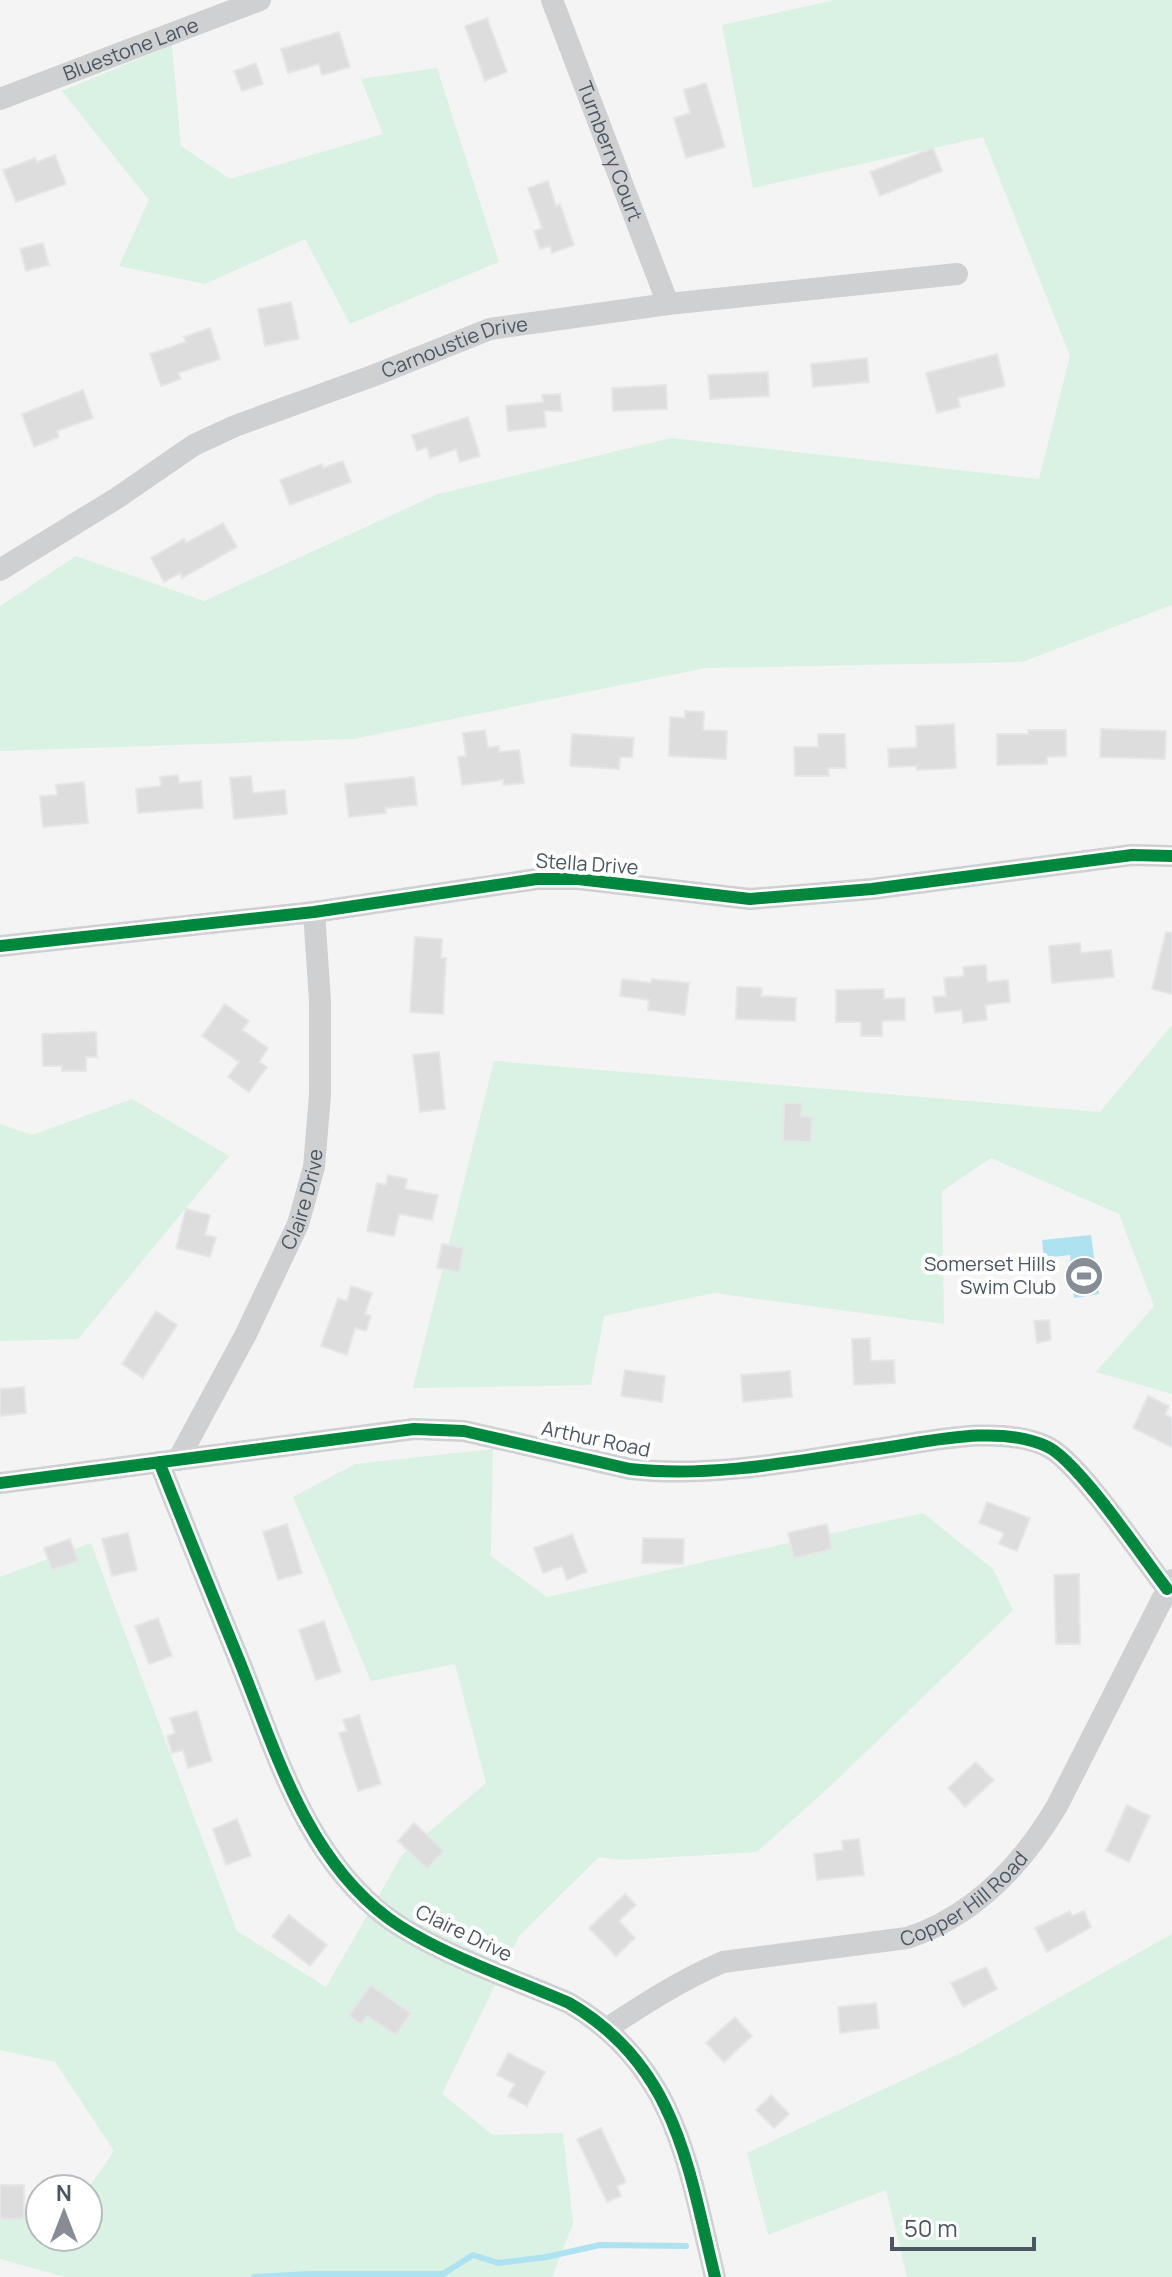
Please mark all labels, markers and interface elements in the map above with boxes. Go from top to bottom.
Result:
street label: Bluestone Lane [59,11,202,87]
street label: Turnberry Court [571,77,649,225]
street label: Carnoustie Drive [377,310,529,384]
street label: Stella Drive [535,846,639,881]
street label: Claire Drive [274,1148,328,1254]
place label: Somerset Hills Swim Club [924,1250,1056,1300]
sports icon: Somerset Hills Swim Club [1063,1255,1105,1297]
street label: Arthur Road [539,1414,653,1463]
street label: Copper Hill Road [896,1846,1034,1952]
street label: Claire Drive [411,1898,517,1968]
north arrow [24,2173,104,2253]
text: N [56,2178,72,2208]
scale bar [892,2201,1034,2251]
text: 50 m [904,2211,958,2244]

